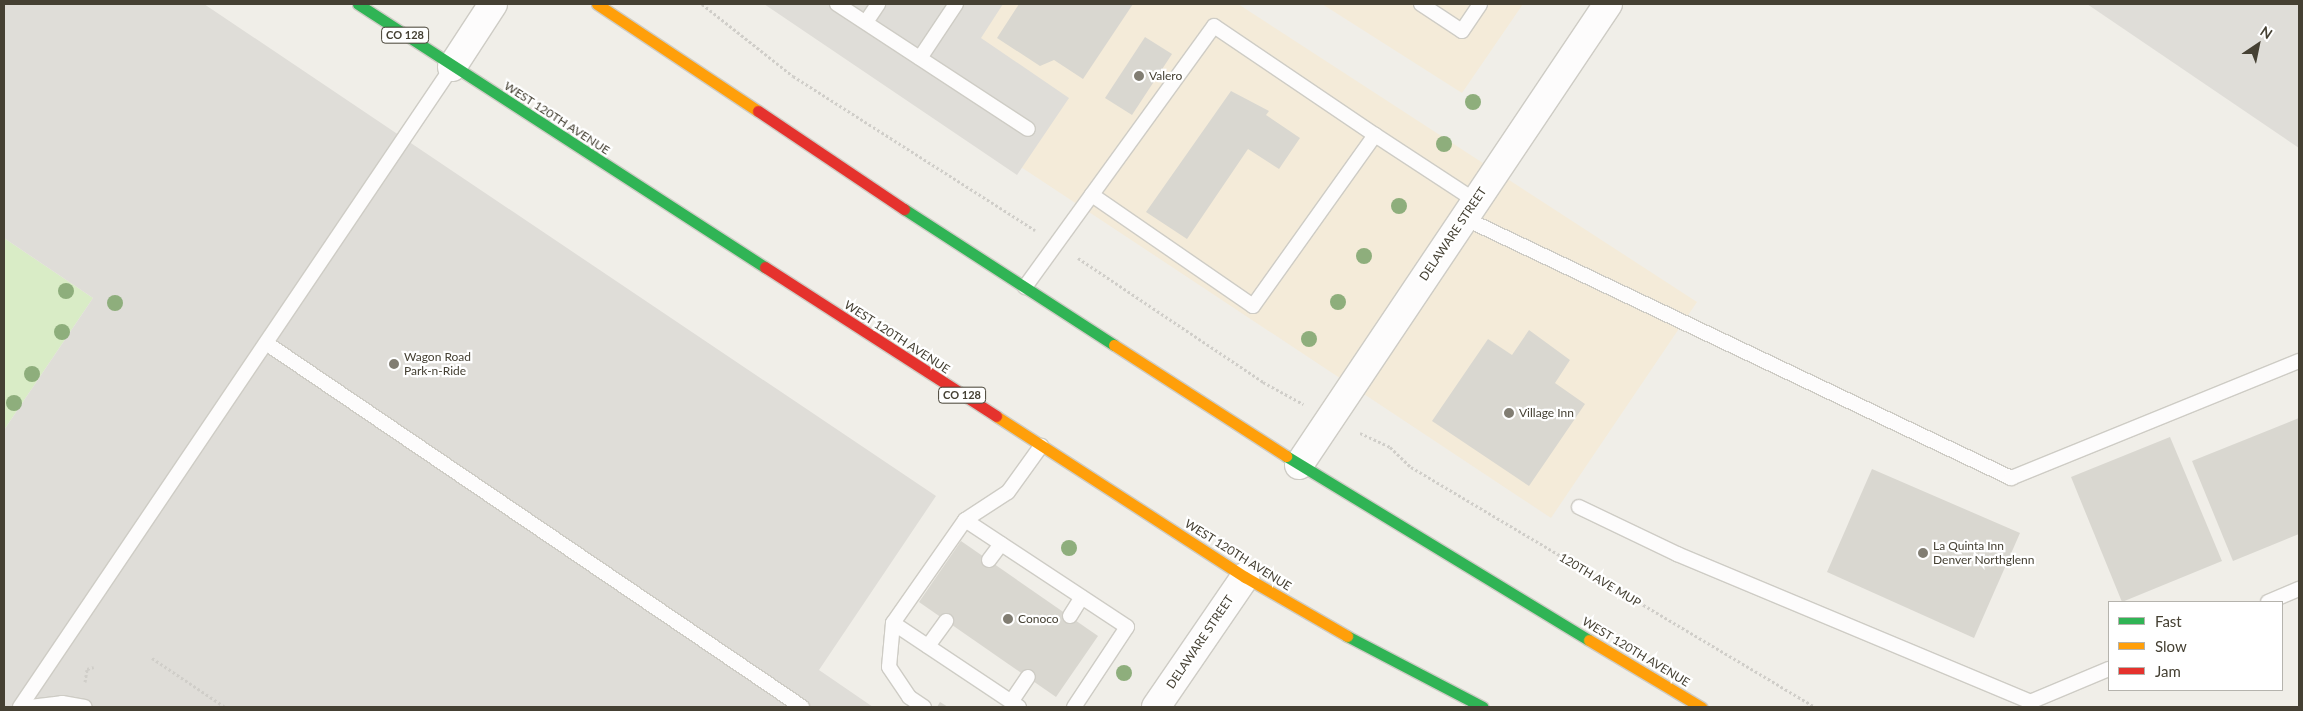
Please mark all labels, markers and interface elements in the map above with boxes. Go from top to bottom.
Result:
north arrow [2233,20,2283,70]
text: N [2257,22,2276,42]
road number: CO 128 [380,26,430,44]
place label: Valero [1149,69,1182,83]
marker: Valero [1133,70,1145,82]
street label: WEST 120TH AVENUE [501,78,613,158]
street label: DELAWARE STREET [1416,185,1490,283]
street label: WEST 120TH AVENUE [841,297,953,377]
place label: Wagon Road Park-n-Ride [404,350,471,378]
marker: Wagon Road Park-n-Ride [388,358,400,370]
road number: CO 128 [937,386,987,404]
place label: Village Inn [1519,406,1574,420]
marker: Village Inn [1503,407,1515,419]
street label: WEST 120TH AVENUE [1182,516,1294,594]
place label: La Quinta Inn Denver Northglenn [1933,539,2035,567]
marker: La Quinta Inn Denver Northglenn [1917,547,1929,559]
street label: 120TH AVE MUP [1556,550,1644,610]
street label: DELAWARE STREET [1163,593,1237,691]
legend [2108,601,2283,691]
place label: Conoco [1018,612,1059,626]
text: Fast [2155,612,2182,630]
marker: Conoco [1002,613,1014,625]
street label: WEST 120TH AVENUE [1579,614,1693,690]
text: Slow [2155,637,2187,655]
text: Jam [2155,662,2181,680]

